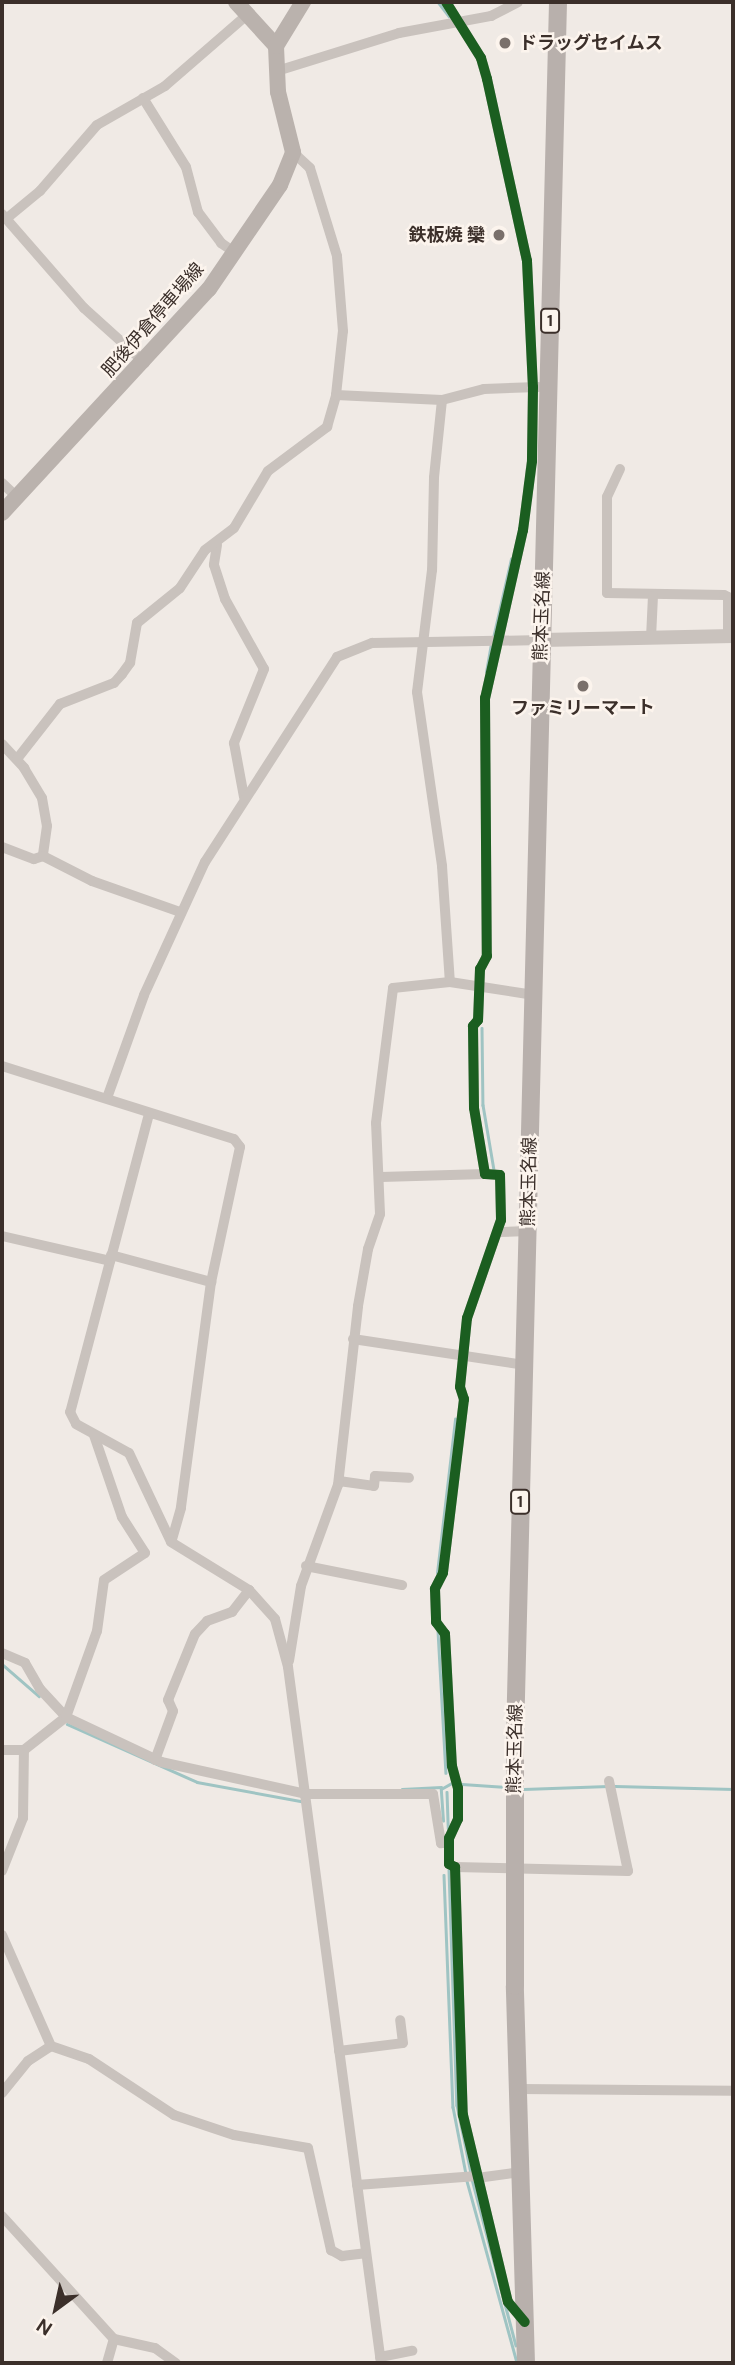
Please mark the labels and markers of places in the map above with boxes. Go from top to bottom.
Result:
place label: ドラッグセイムス [519,32,663,54]
marker: ドラッグセイムス [497,35,513,51]
place label: 鉄板焼 欒 [409,224,485,246]
marker: 鉄板焼 欒 [491,227,507,243]
marker: ファミリーマート [575,678,591,694]
place label: ファミリーマート [511,697,655,719]

